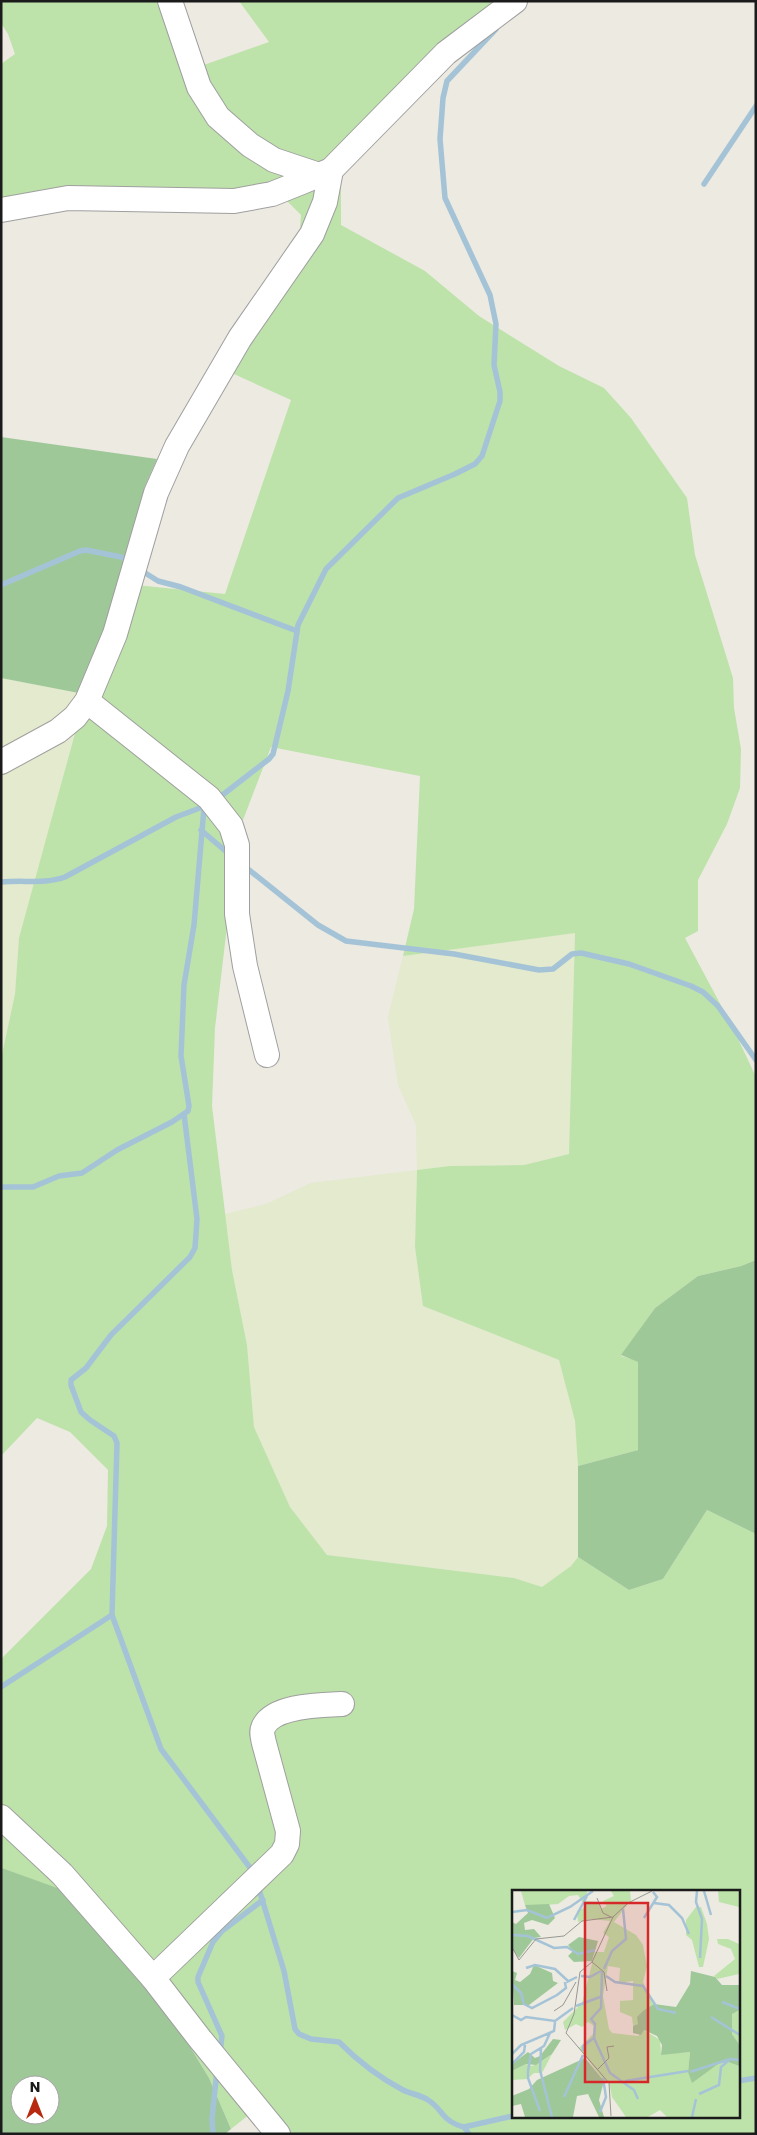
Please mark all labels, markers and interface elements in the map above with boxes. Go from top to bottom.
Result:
inset map [512,1890,740,2118]
north arrow [10,2075,60,2125]
text: N [30,2077,40,2097]

